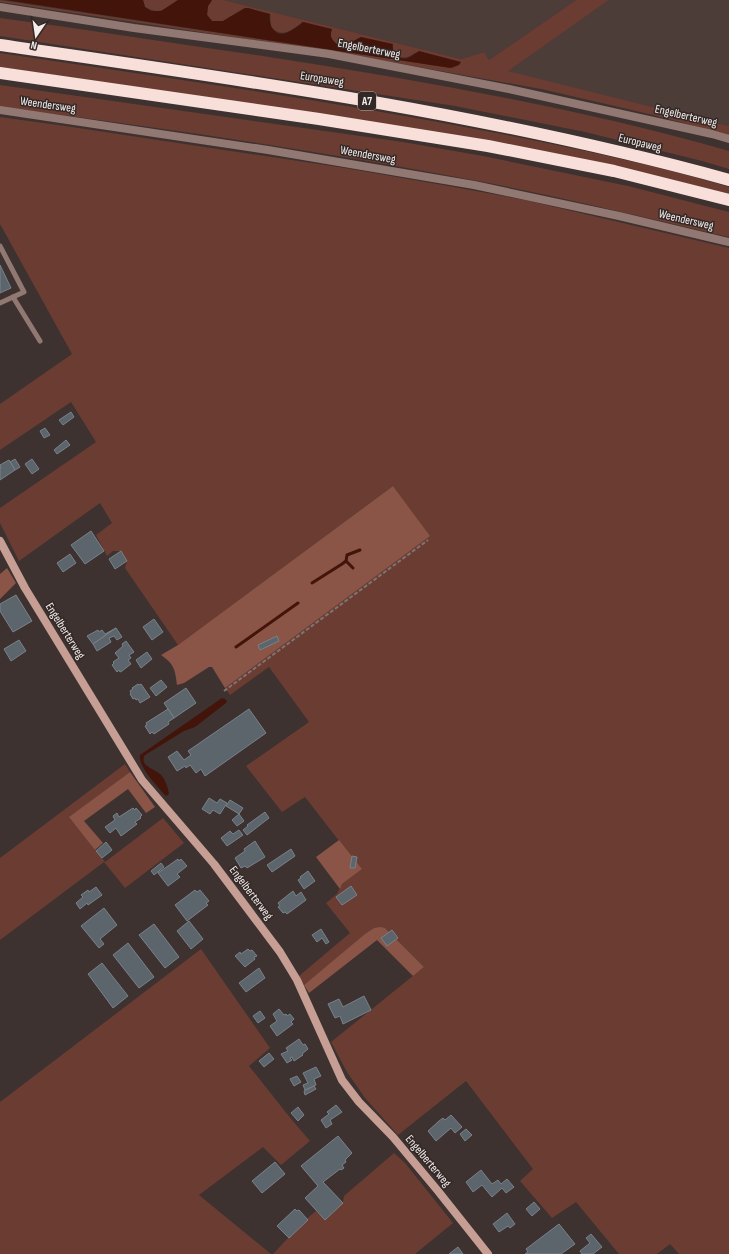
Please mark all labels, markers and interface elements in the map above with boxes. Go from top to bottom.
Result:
north arrow [16,16,56,56]
street label: Engelberterweg [336,36,402,62]
text: N [29,38,38,52]
street label: Europaweg [299,68,345,90]
road number: A7 [358,92,376,110]
street label: Weendersweg [19,94,77,116]
street label: Engelberterweg [653,102,719,131]
street label: Europaweg [617,130,663,156]
street label: Weendersweg [339,143,397,167]
street label: Weendersweg [657,206,715,234]
street label: Engelberterweg [42,600,88,662]
street label: Engelberterweg [226,863,276,923]
street label: Engelberterweg [402,1132,454,1190]

